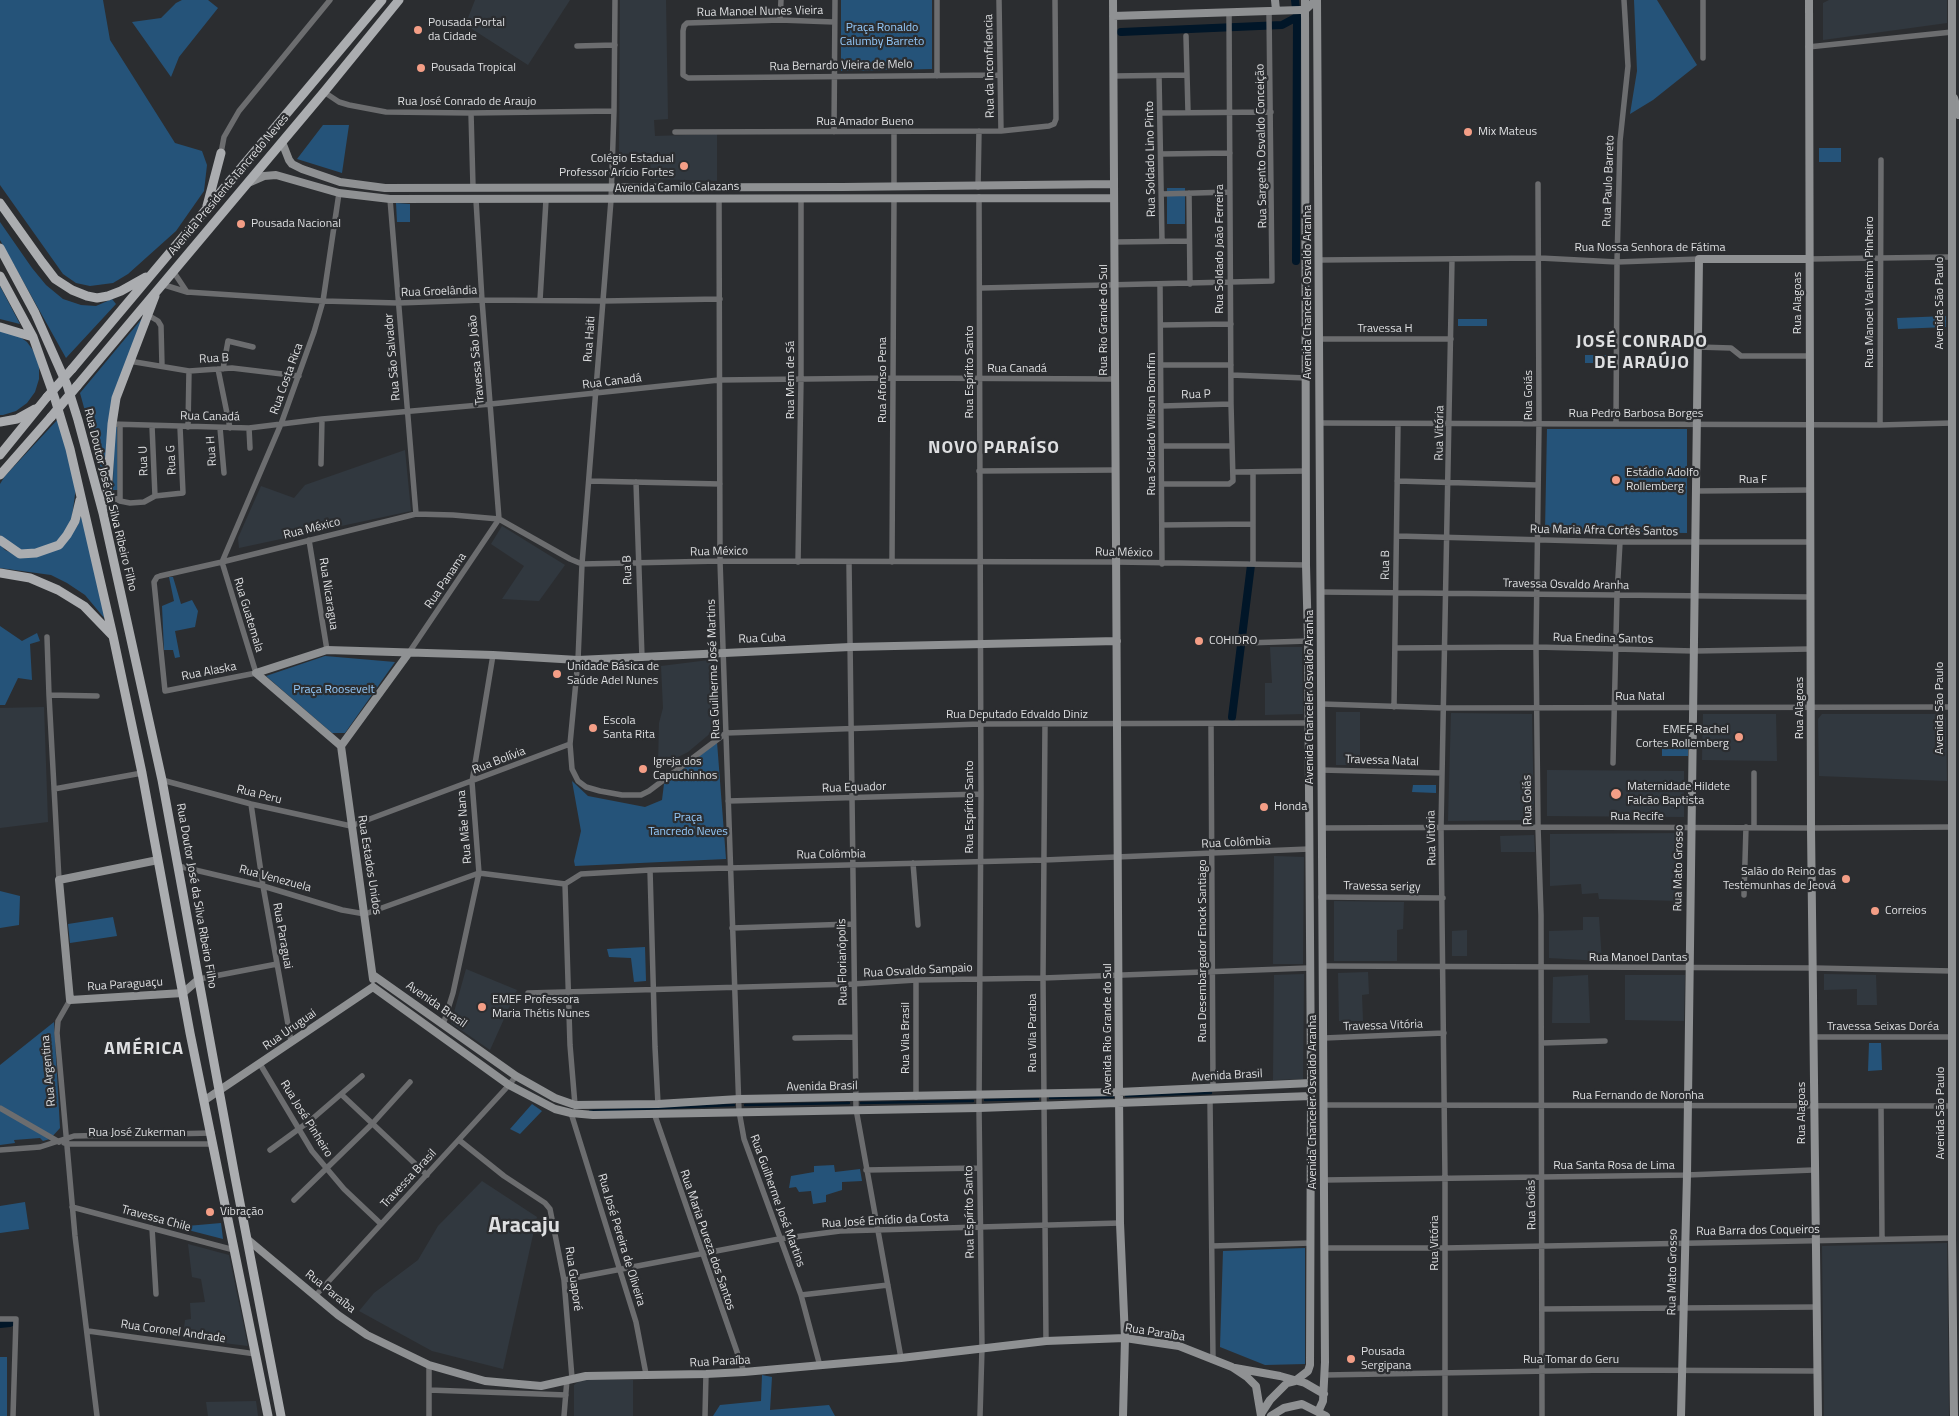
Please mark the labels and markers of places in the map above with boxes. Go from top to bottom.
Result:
place label: Pousada Portal da Cidade [428,16,505,44]
marker: Pousada Portal da Cidade [412,24,424,36]
place label: Pousada Tropical [431,61,516,75]
marker: Pousada Tropical [415,62,427,74]
place label: Mix Mateus [1478,125,1537,139]
marker: Mix Mateus [1462,126,1474,138]
place label: Colégio Estadual Professor Arício Fortes [559,152,674,180]
marker: Colégio Estadual Professor Arício Fortes [678,160,690,172]
place label: Pousada Nacional [251,217,341,231]
marker: Pousada Nacional [235,218,247,230]
place label: Estádio Adolfo Rollemberg [1626,466,1699,494]
marker: Estádio Adolfo Rollemberg [1610,474,1622,486]
place label: COHIDRO [1209,634,1257,648]
marker: COHIDRO [1193,635,1205,647]
place label: Unidade Básica de Saúde Adel Nunes [567,660,659,688]
marker: Unidade Básica de Saúde Adel Nunes [551,668,563,680]
place label: Escola Santa Rita [603,714,655,742]
marker: Escola Santa Rita [587,722,599,734]
place label: EMEF Rachel Cortes Rollemberg [1636,723,1729,751]
marker: EMEF Rachel Cortes Rollemberg [1733,731,1745,743]
place label: Igreja dos Capuchinhos [653,755,717,783]
marker: Igreja dos Capuchinhos [637,763,649,775]
place label: Maternidade Hildete Falcão Baptista [1627,780,1730,808]
marker: Maternidade Hildete Falcão Baptista [1609,787,1623,801]
place label: Honda [1274,800,1307,814]
marker: Honda [1258,801,1270,813]
place label: Salão do Reino das Testemunhas de Jeová [1723,865,1836,893]
marker: Salão do Reino das Testemunhas de Jeová [1840,873,1852,885]
place label: Correios [1885,904,1927,918]
marker: Correios [1869,905,1881,917]
place label: EMEF Professora Maria Thétis Nunes [492,993,590,1021]
marker: EMEF Professora Maria Thétis Nunes [476,1001,488,1013]
place label: Vibração [220,1205,264,1219]
marker: Vibração [204,1206,216,1218]
place label: Pousada Sergipana [1361,1345,1411,1373]
marker: Pousada Sergipana [1345,1353,1357,1365]

